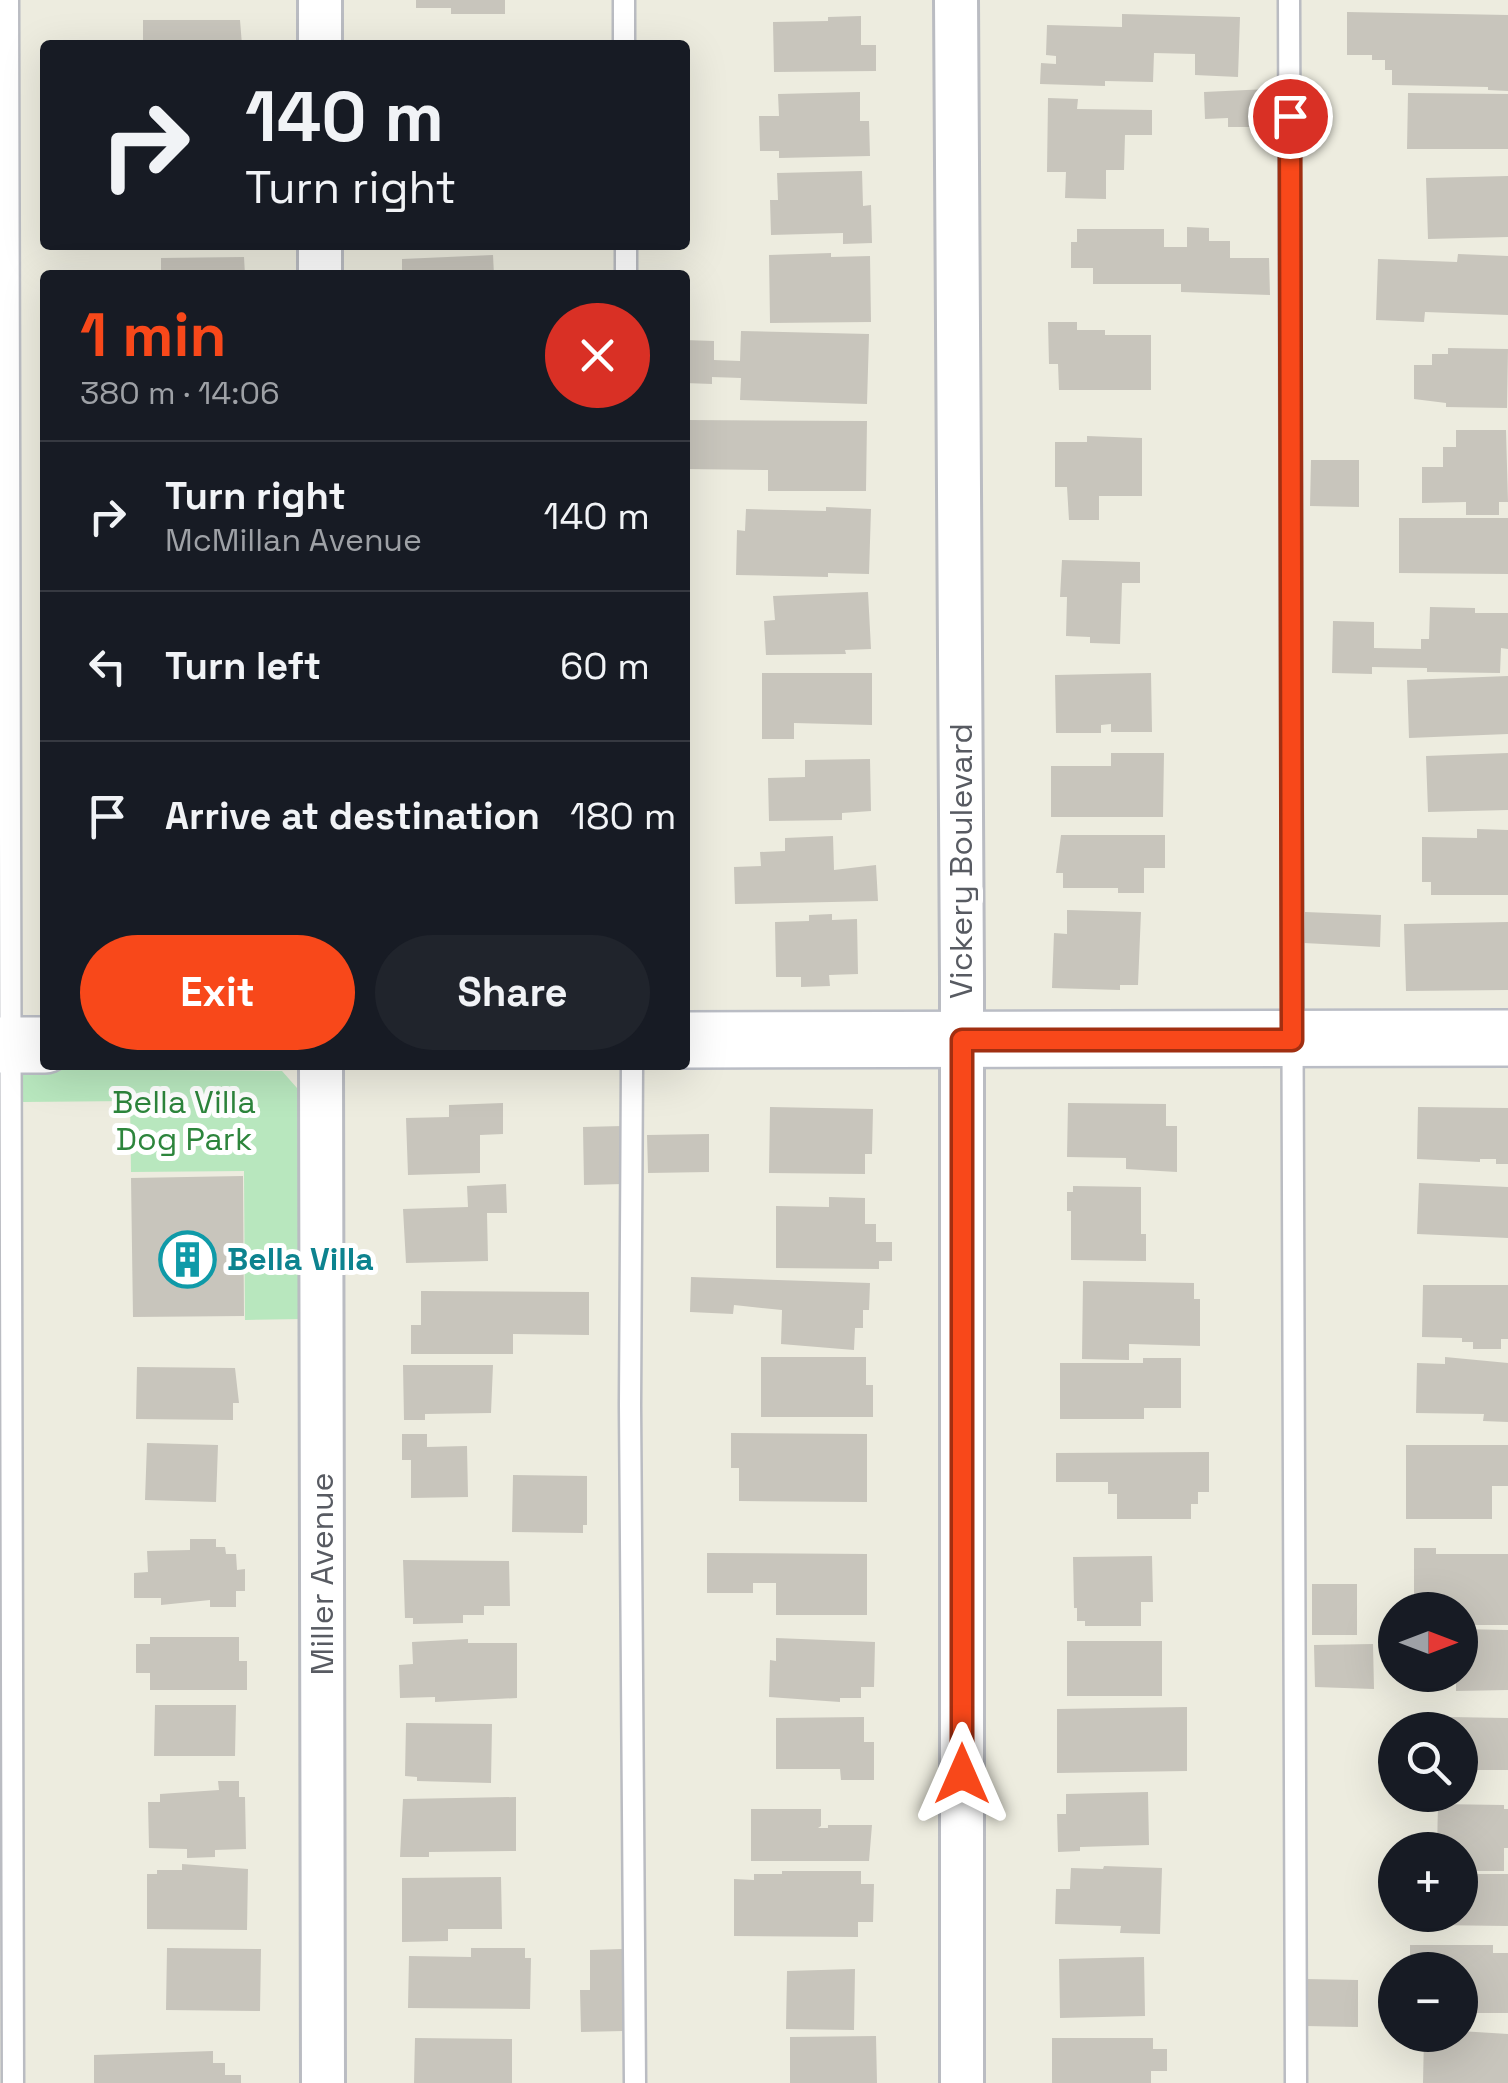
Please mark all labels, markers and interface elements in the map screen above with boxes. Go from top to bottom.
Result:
text: 140 m [245,72,444,161]
pin [1248,74,1333,159]
icon: right [80,80,210,210]
icon: arrive [1263,89,1318,144]
text: Turn right [245,159,456,216]
text: 1 min [80,297,227,374]
button: close [545,303,650,408]
text: 380 m · 14:06 [80,373,280,413]
text: Turn right [165,472,346,520]
icon: right [80,489,135,544]
text: 140 m [544,492,650,540]
text: McMillan Avenue [165,520,422,560]
icon: left [80,639,135,694]
text: Turn left [165,642,321,690]
text: 60 m [560,642,650,690]
street label: Vickery Boulevard [941,723,981,999]
icon: arrive [80,789,135,844]
text: Arrive at destination [165,792,540,840]
text: 180 m [570,792,676,840]
button: Exit [80,935,355,1050]
button: Share [375,935,650,1050]
park label: Bella Villa Dog Park [112,1082,256,1159]
building icon: Bella Villa [158,1229,218,1289]
place label: Bella Villa [227,1239,374,1279]
street label: Miller Avenue [302,1472,342,1676]
north arrow [1378,1592,1478,1692]
map controls [1378,1592,1478,2052]
button: search [1378,1712,1478,1812]
position arrow [910,1722,1014,1826]
button: + [1378,1832,1478,1932]
button: − [1378,1952,1478,2052]

